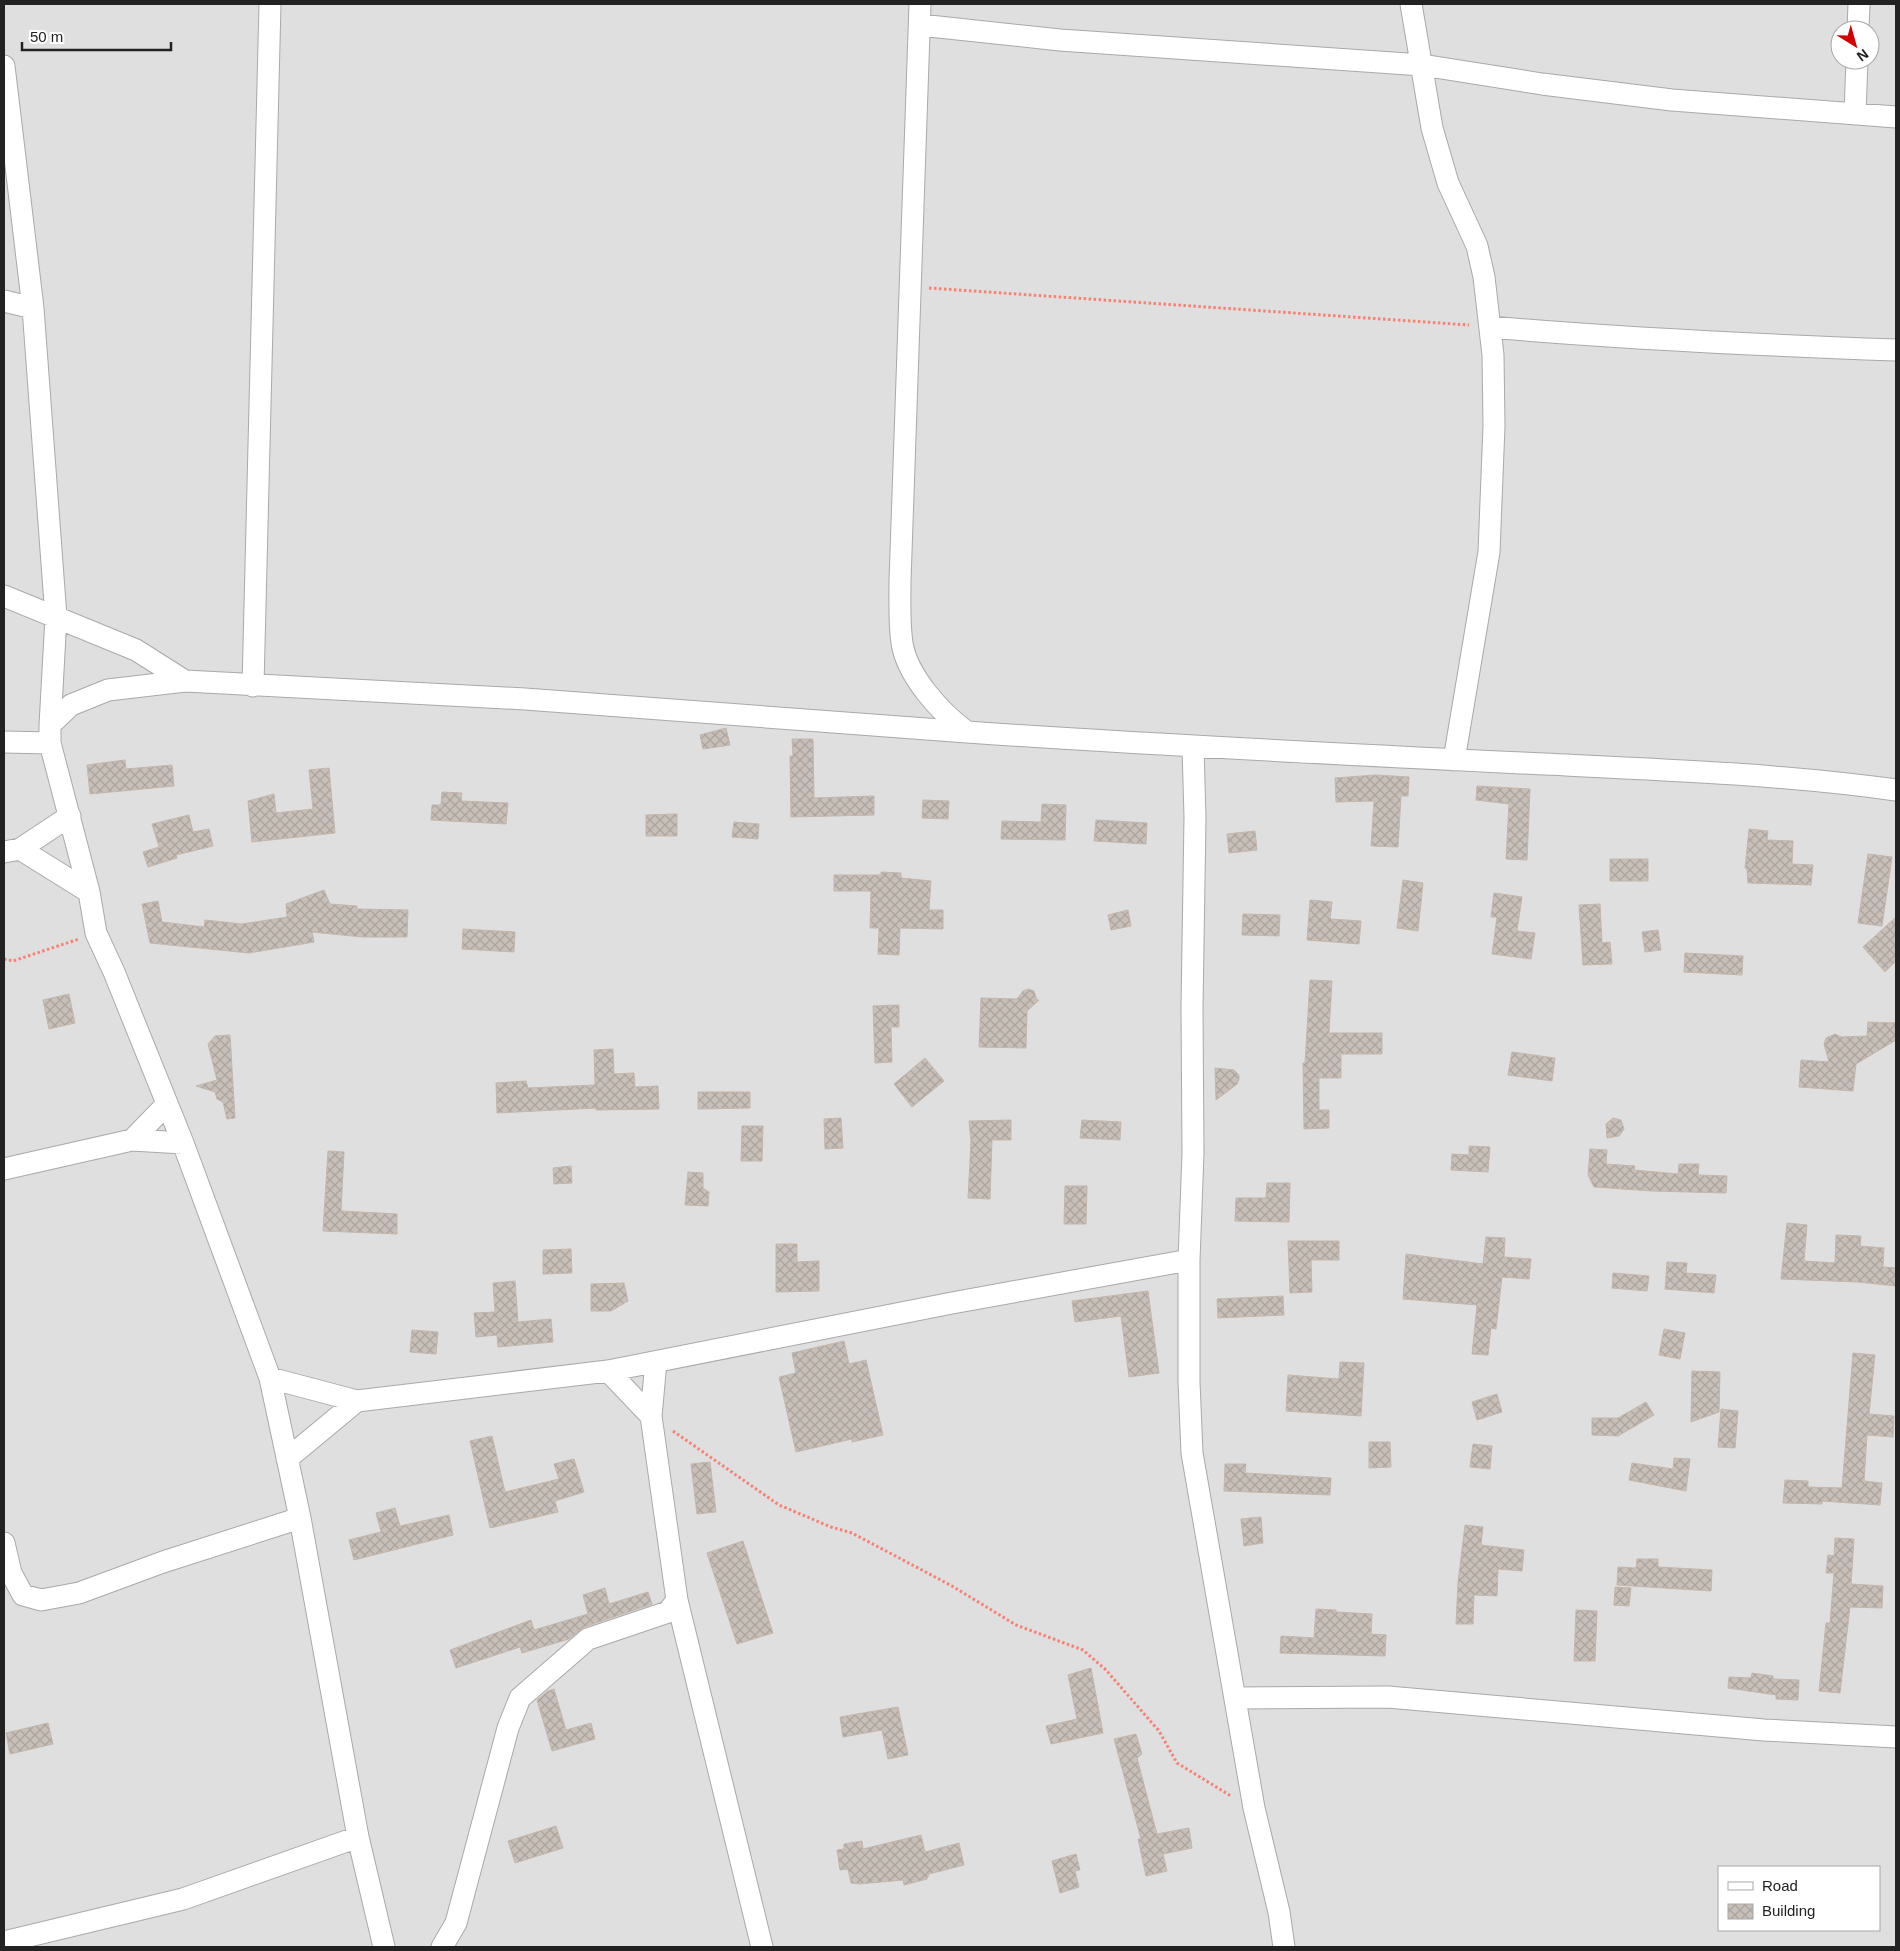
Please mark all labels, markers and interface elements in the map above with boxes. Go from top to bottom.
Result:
scale bar [22,20,171,52]
north arrow [1830,20,1880,70]
text: 50 m [30,28,63,45]
text: N [1854,46,1872,65]
legend [1718,1866,1880,1931]
text: Road [1762,1877,1798,1894]
text: Building [1762,1902,1815,1919]

